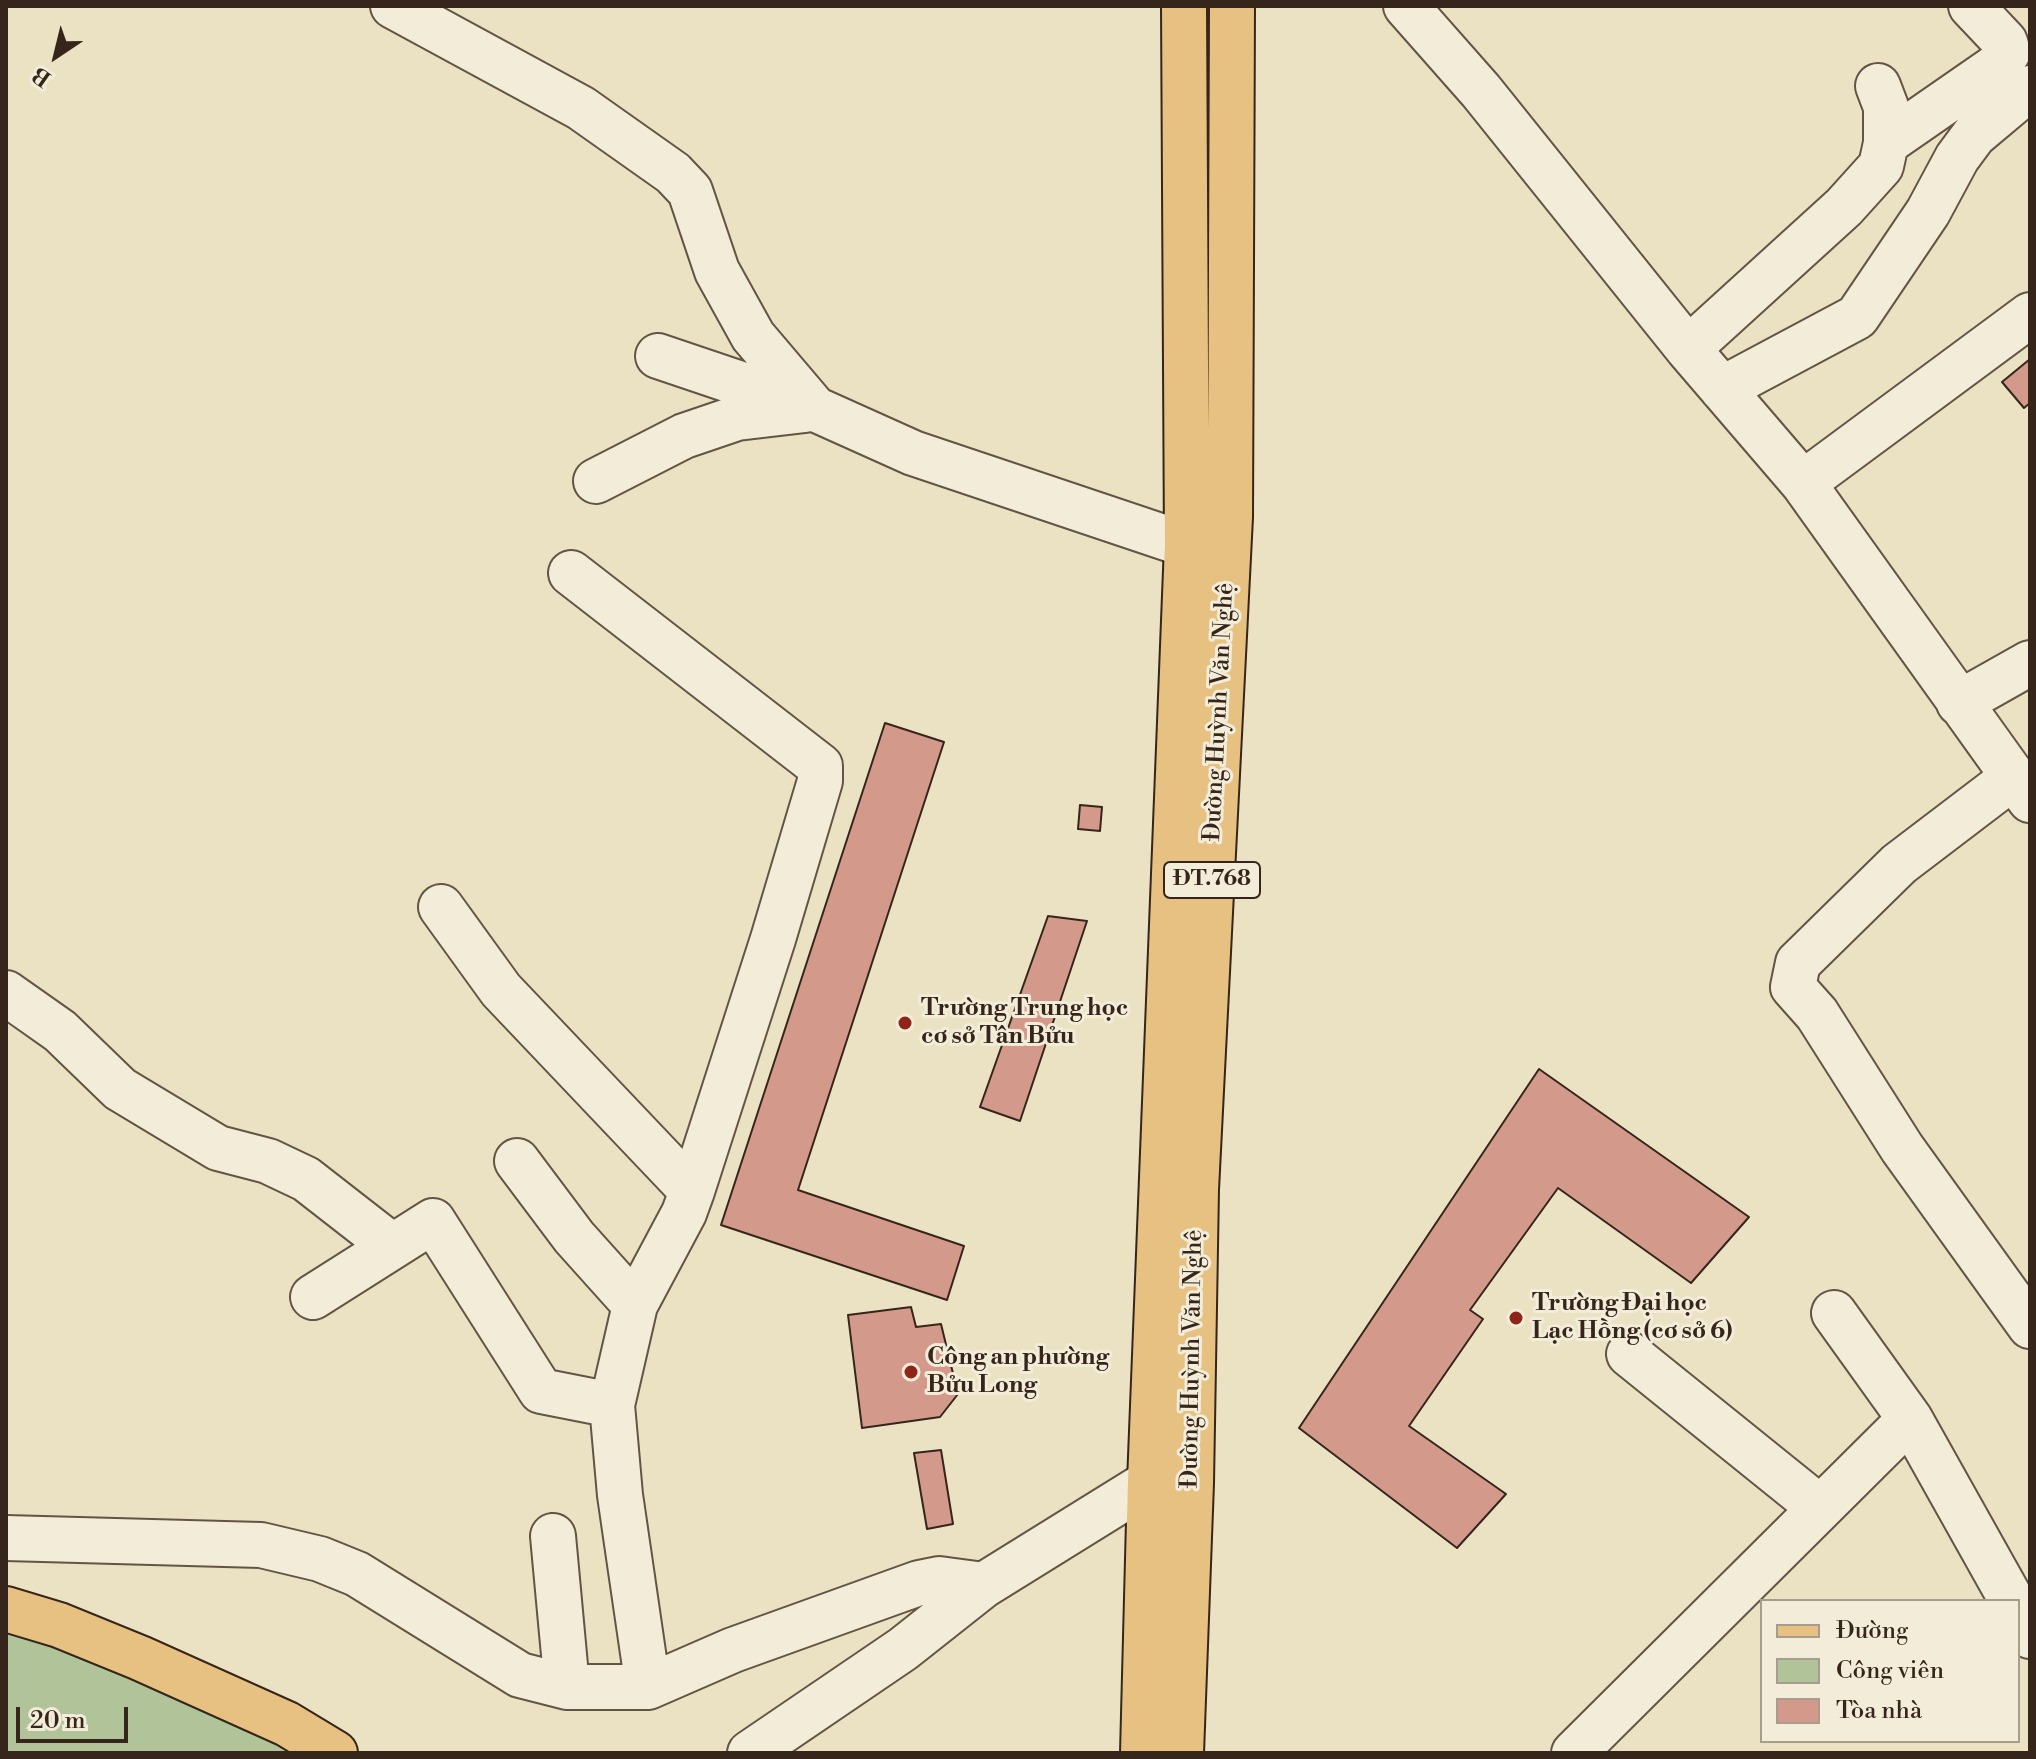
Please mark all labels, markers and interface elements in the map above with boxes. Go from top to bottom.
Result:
north arrow [16,16,96,96]
text: B [27,60,56,92]
street label: Đường Huỳnh Văn Nghệ [1199,582,1241,842]
road number: ĐT.768 [1164,862,1260,898]
place label: Trường Trung học cơ sở Tân Bửu [921,995,1128,1051]
marker: Trường Trung học cơ sở Tân Bửu [896,1014,914,1032]
street label: Đường Huỳnh Văn Nghệ [1176,1229,1210,1489]
place label: Trường Đại học Lạc Hồng (cơ sở 6) [1532,1290,1732,1346]
marker: Trường Đại học Lạc Hồng (cơ sở 6) [1507,1309,1525,1327]
place label: Công an phường Bửu Long [927,1344,1109,1400]
marker: Công an phường Bửu Long [902,1363,920,1381]
legend [1760,1599,2020,1743]
text: Đường [1836,1616,1909,1646]
text: Công viên [1836,1656,1944,1686]
scale bar [20,1691,132,1741]
text: Tòa nhà [1836,1696,1922,1726]
text: 20 m [30,1706,86,1736]

